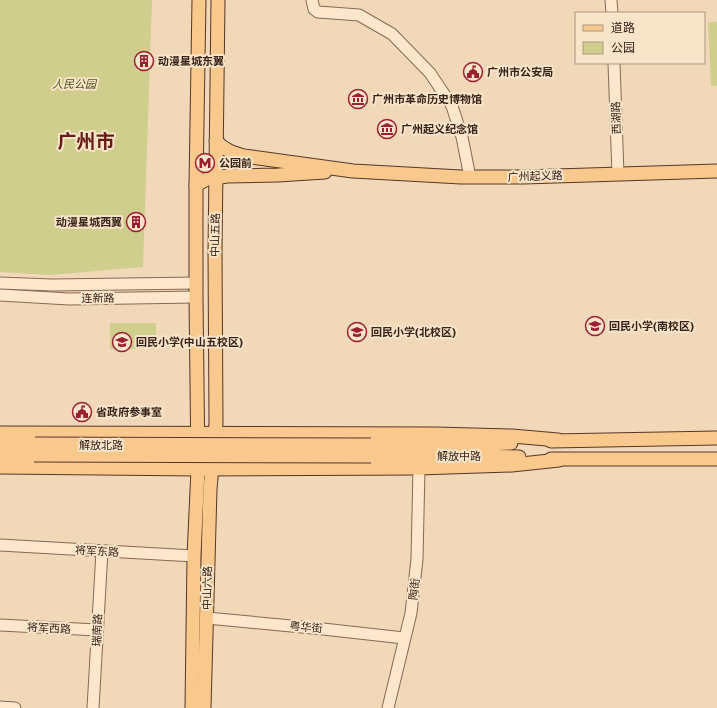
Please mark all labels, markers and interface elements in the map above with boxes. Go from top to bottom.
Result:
legend [575,12,705,64]
text: 道路 [611,21,635,35]
text: 公园 [611,41,635,55]
building icon: 动漫星城东翼 [133,50,155,72]
place label: 动漫星城东翼 [158,55,224,68]
public building icon: 广州市公安局 [462,61,484,83]
place label: 广州市公安局 [487,66,553,79]
park label: 人民公园 [52,78,98,91]
museum icon: 广州市革命历史博物馆 [347,88,369,110]
place label: 广州市革命历史博物馆 [372,93,482,106]
street label: 西湖路 [609,101,624,135]
museum icon: 广州起义纪念馆 [376,118,398,140]
place label: 广州起义纪念馆 [401,123,478,136]
district label: 广州市 [57,130,115,153]
metro station icon: 公园前 [194,152,216,174]
place label: 公园前 [219,157,252,170]
street label: 广州起义路 [507,169,563,184]
building icon: 动漫星城西翼 [125,211,147,233]
street label: 中山五路 [209,213,222,257]
place label: 动漫星城西翼 [56,216,122,229]
street label: 连新路 [81,292,115,305]
school or university icon: 回民小学(南校区) [584,315,606,337]
place label: 回民小学(南校区) [609,320,694,333]
school or university icon: 回民小学(北校区) [346,321,368,343]
place label: 回民小学(北校区) [371,326,456,339]
school or university icon: 回民小学(中山五校区) [111,331,133,353]
place label: 回民小学(中山五校区) [136,336,243,349]
public building icon: 省政府参事室 [71,401,93,423]
place label: 省政府参事室 [96,406,162,419]
street label: 解放北路 [79,439,123,452]
street label: 解放中路 [437,450,481,463]
street label: 将军东路 [75,544,119,559]
street label: 中山六路 [201,566,214,610]
street label: 陶街 [407,577,422,601]
street label: 瑞南路 [90,613,105,647]
street label: 粤华街 [289,620,323,635]
street label: 将军西路 [27,621,71,636]

